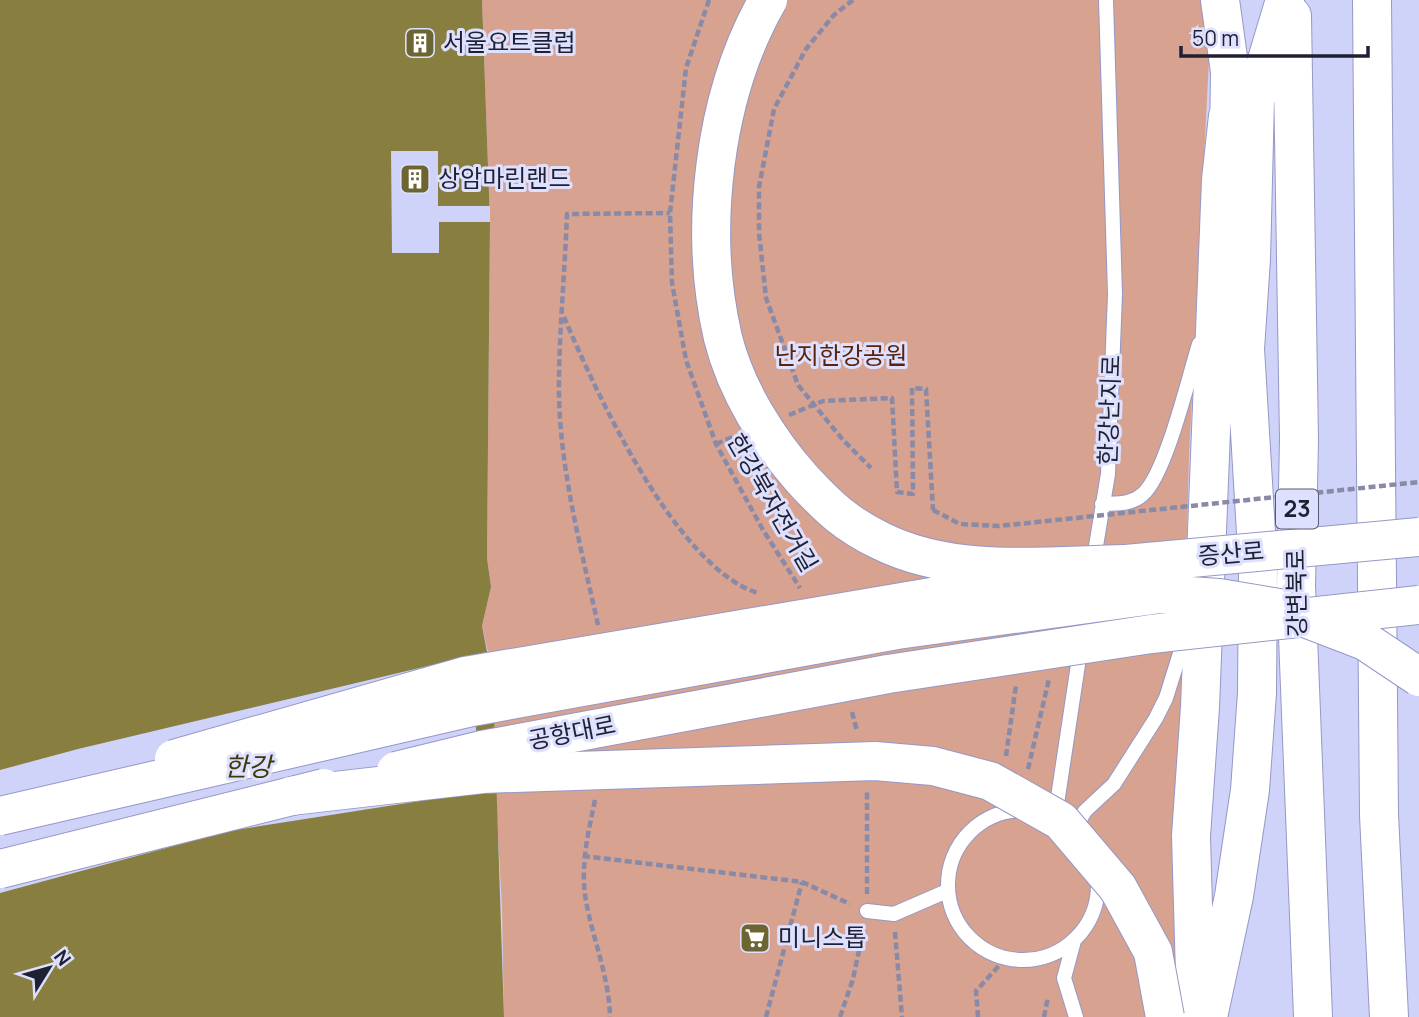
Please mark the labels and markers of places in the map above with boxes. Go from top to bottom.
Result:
place label: 서울요트클럽 [443,25,575,58]
building icon: 서울요트클럽 [403,26,437,60]
place label: 상암마린랜드 [438,161,570,194]
building icon: 상암마린랜드 [398,162,432,196]
place label: 미니스톱 [778,920,866,953]
supermarket icon: 미니스톱 [738,921,772,955]

